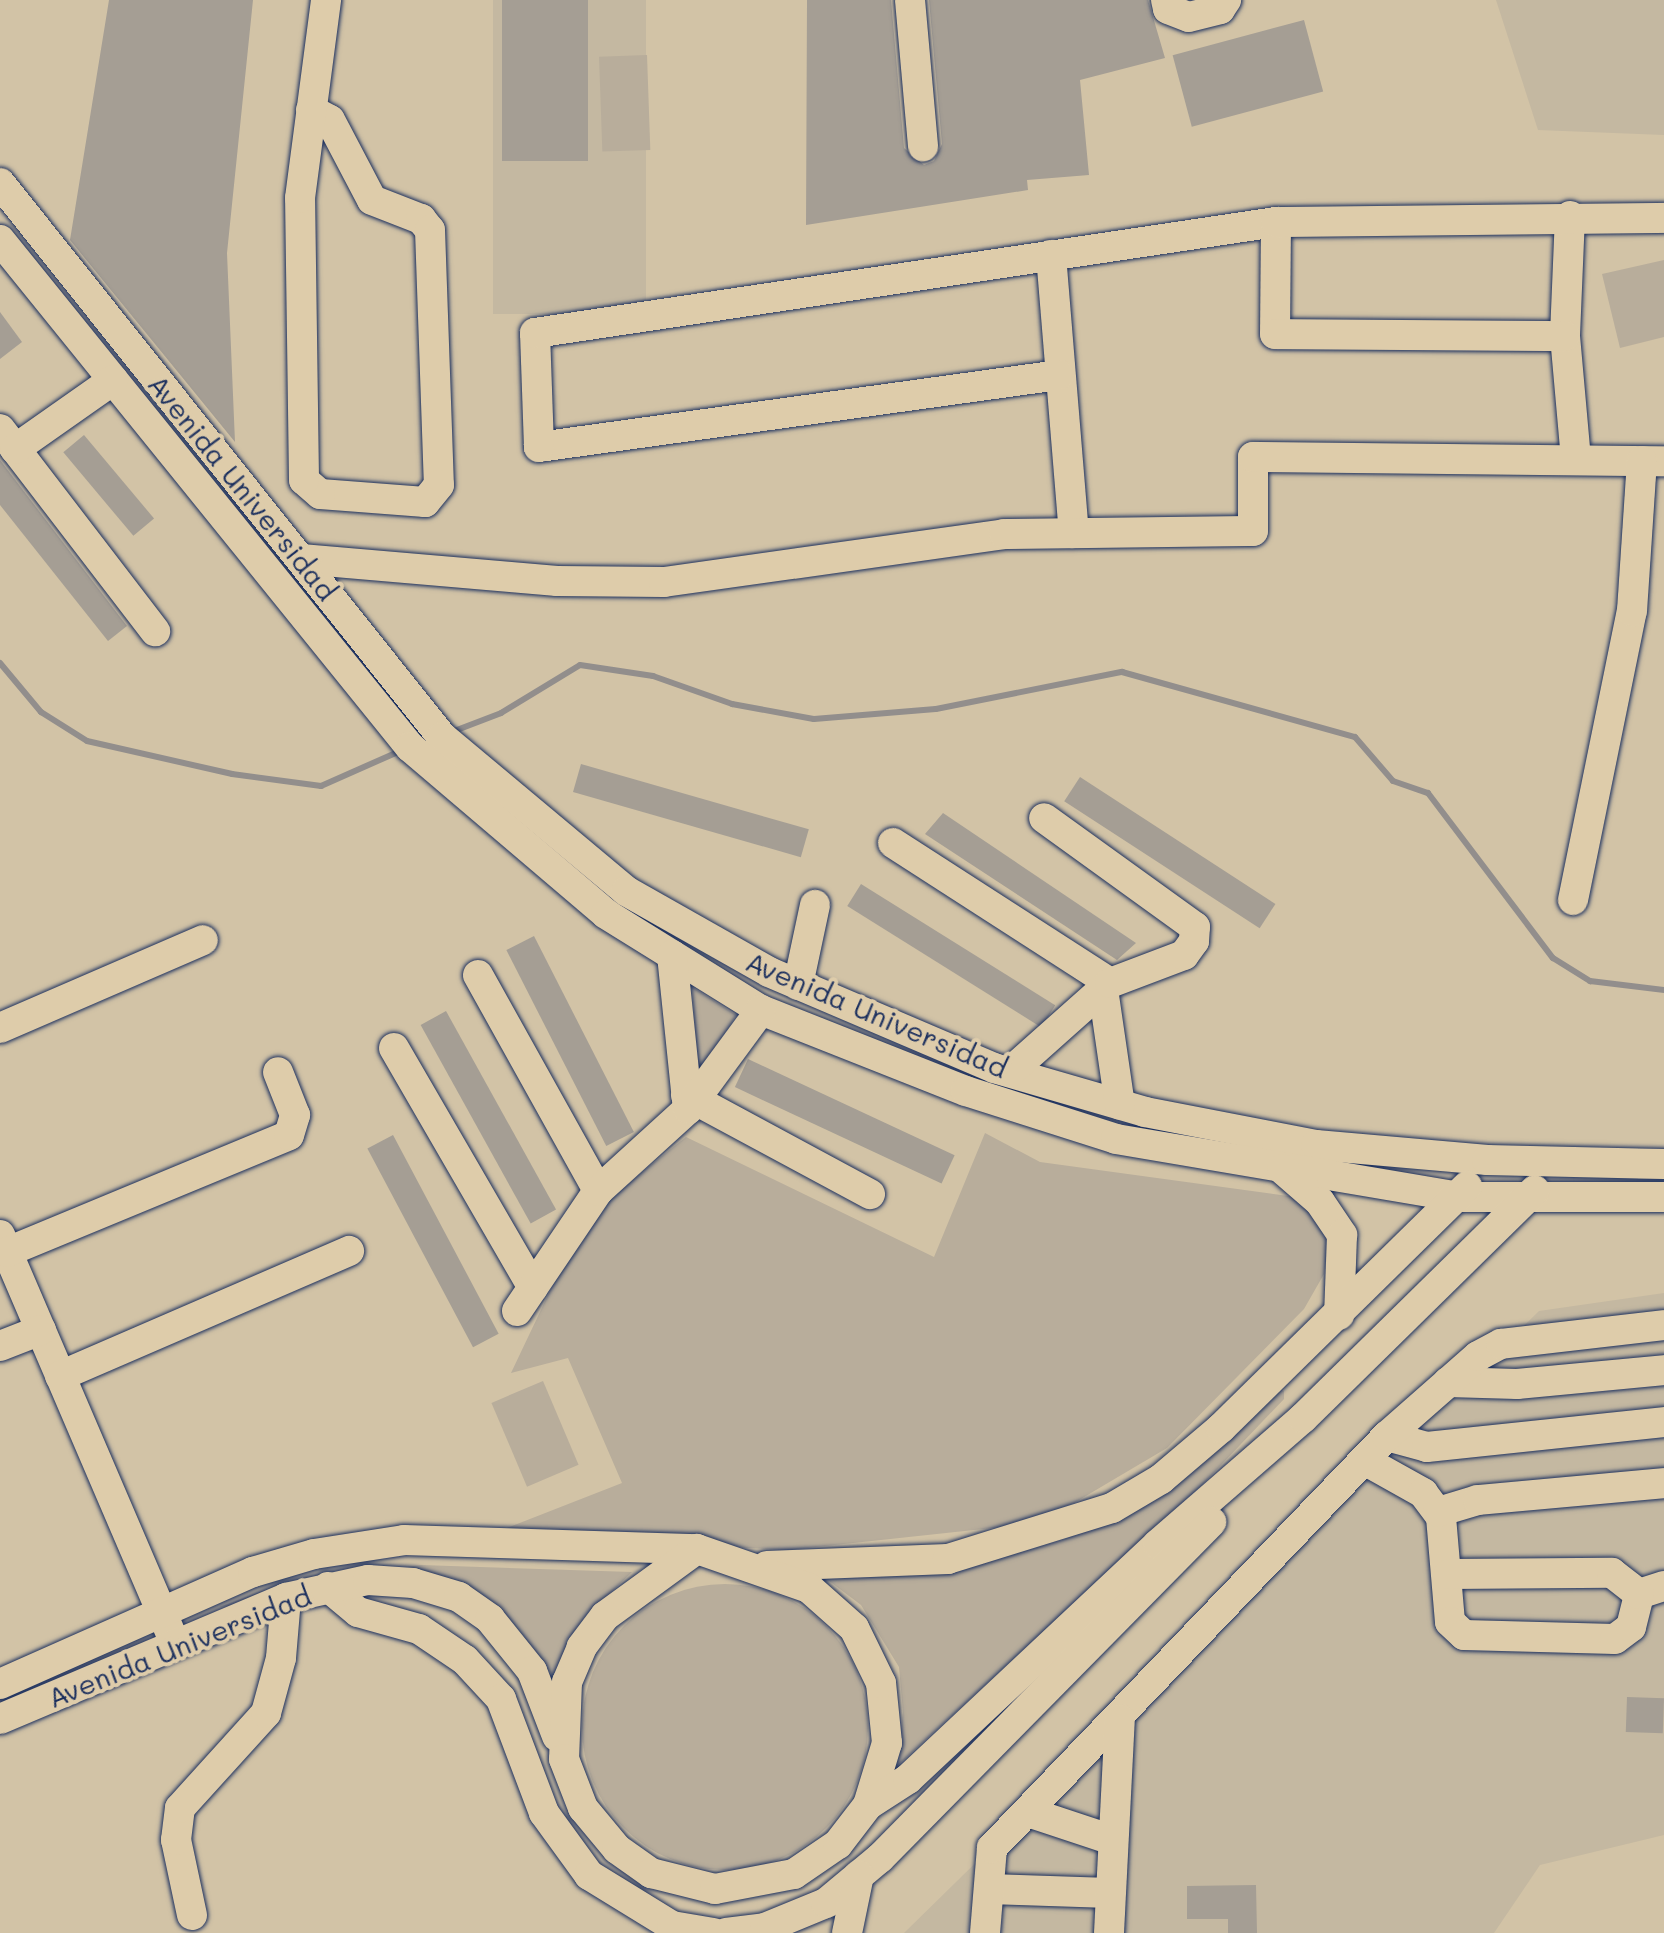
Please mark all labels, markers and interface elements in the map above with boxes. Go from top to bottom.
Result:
street label: Avenida Universidad [142,367,344,607]
street label: Avenida Universidad [741,944,1013,1084]
street label: Avenida Universidad [42,1578,316,1714]

